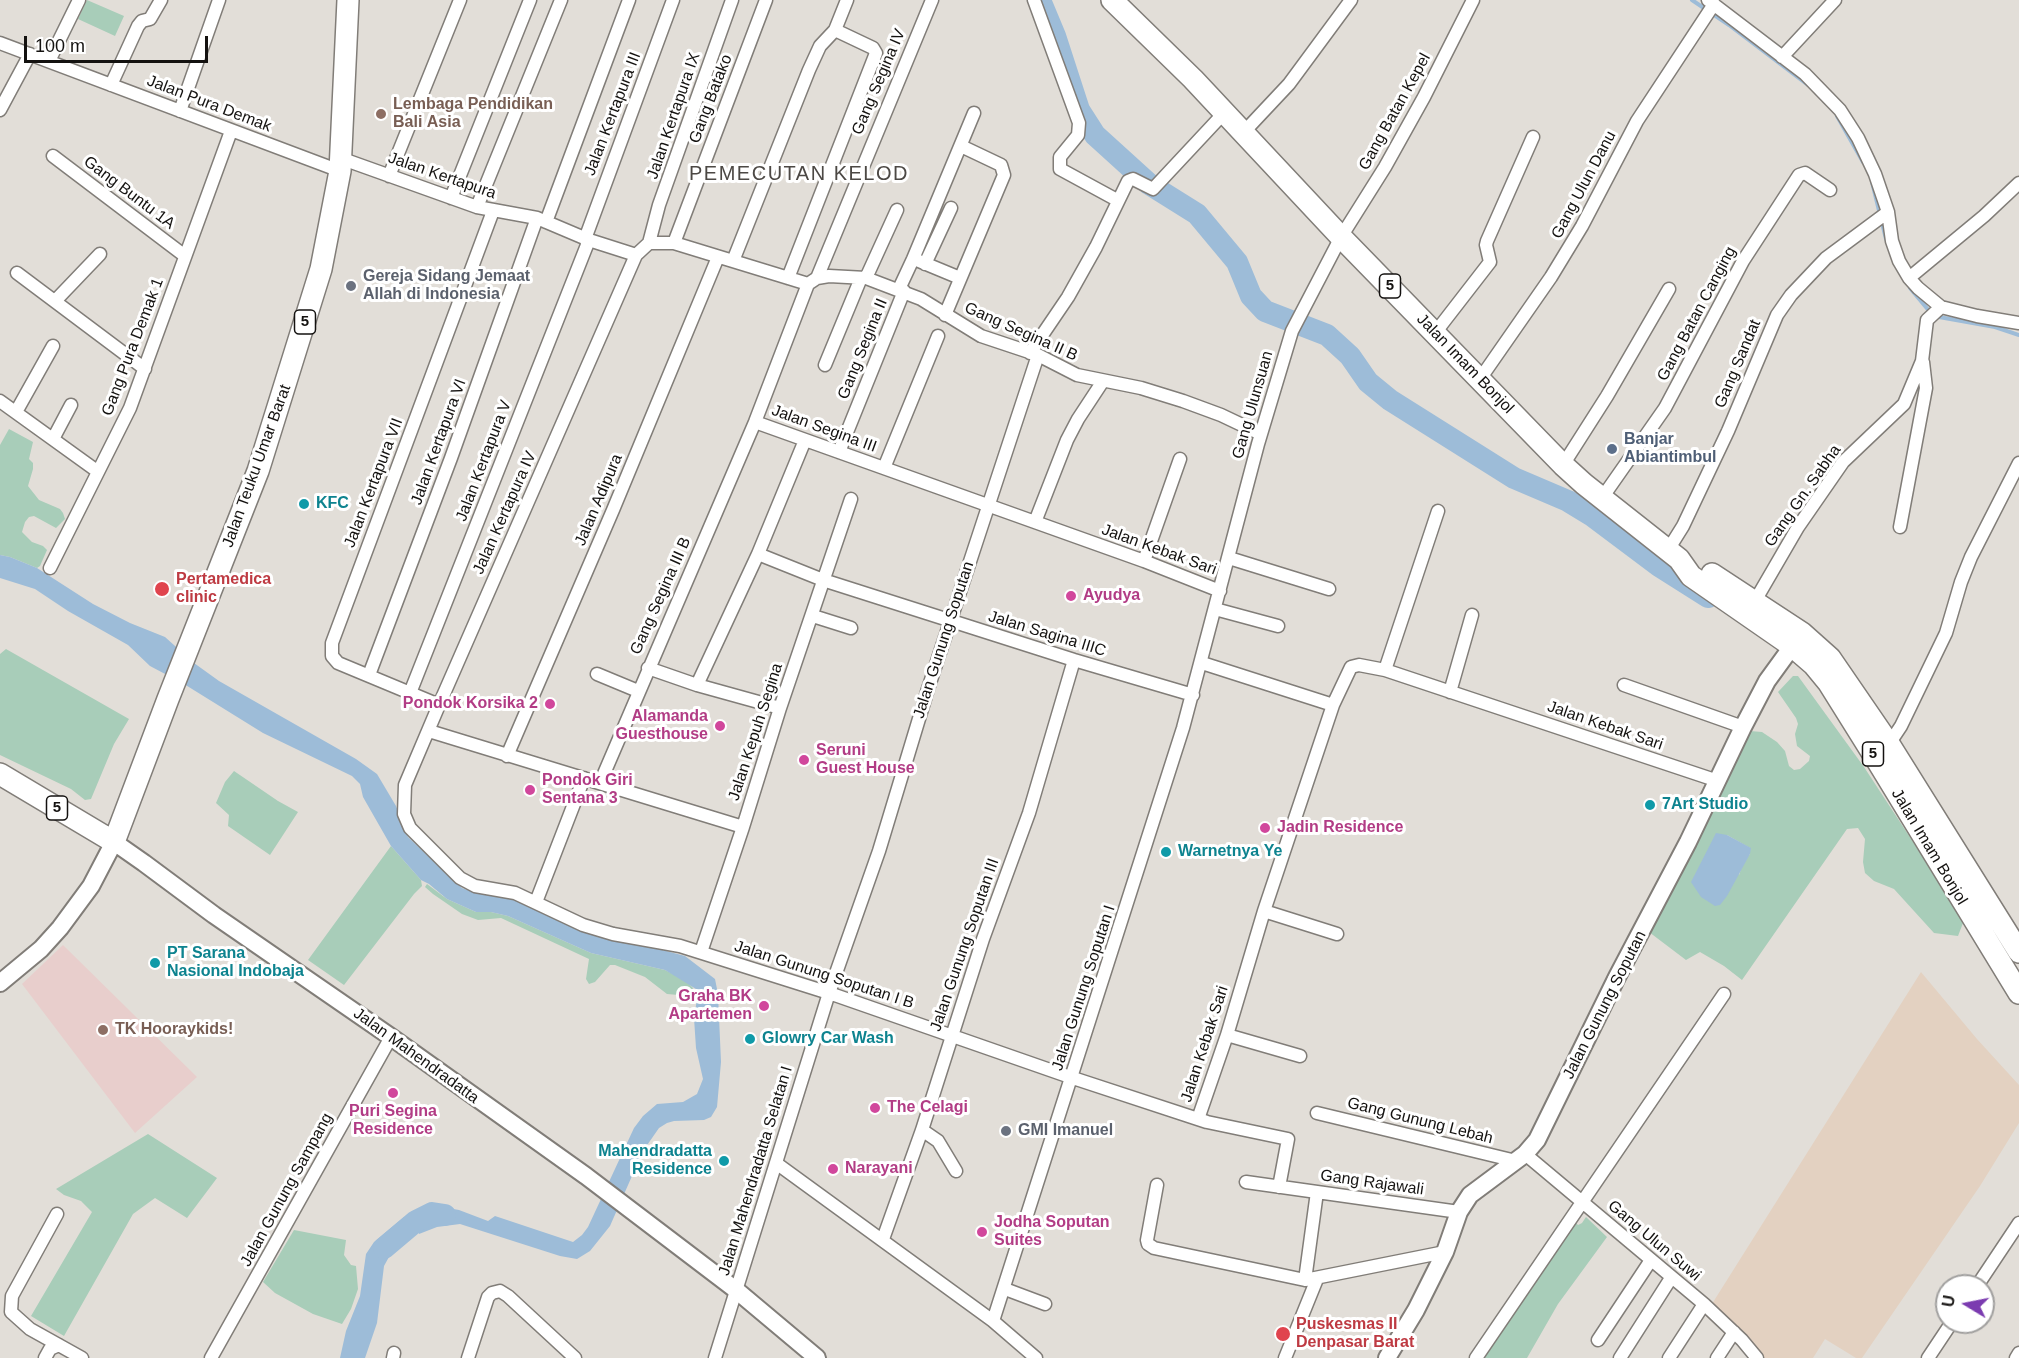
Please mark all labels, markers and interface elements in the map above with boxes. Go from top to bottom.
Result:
scale bar [27,24,212,62]
street label: Gang Segina IV [848,26,910,138]
text: 100 m [35,36,85,56]
street label: Jalan Kertapura III [581,50,645,178]
street label: Jalan Kertapura IX [643,50,705,182]
street label: Gang Batan Kepel [1355,50,1435,174]
street label: Gang Batako [685,52,737,146]
street label: Jalan Pura Demak [144,71,274,137]
place label: Lembaga Pendidikan Bali Asia [393,95,553,133]
marker: Lembaga Pendidikan Bali Asia [374,107,388,121]
street label: Gang Ulun Danu [1548,128,1620,242]
street label: Jalan Kertapura [385,149,499,203]
street label: Gang Buntu 1A [80,152,178,234]
district label: PEMECUTAN KELOD [689,162,909,186]
street label: Gang Batan Canging [1653,244,1741,384]
place label: Gereja Sidang Jemaat Allah di Indonesia [363,267,530,305]
road number: 5 [1380,274,1400,298]
street label: Gang Pura Demak 1 [98,275,168,419]
marker: Gereja Sidang Jemaat Allah di Indonesia [344,279,358,293]
street label: Gang Segina II [834,296,892,402]
street label: Gang Segina II B [961,298,1081,366]
road number: 5 [294,310,316,334]
street label: Jalan Imam Bonjol [1412,310,1518,418]
street label: Gang Sandat [1711,317,1765,411]
street label: Gang Ulunsuan [1228,349,1278,461]
street label: Jalan Kertapura VI [407,376,471,508]
street label: Jalan Teuku Umar Barat [219,382,295,550]
street label: Jalan Kertapura V [452,398,516,524]
street label: Jalan Segina III [769,401,879,457]
street label: Jalan Kertapura VII [340,416,408,550]
place label: Banjar Abiantimbul [1624,430,1716,468]
street label: Gang Gn. Sabha [1761,441,1845,551]
marker: Banjar Abiantimbul [1605,442,1619,456]
street label: Jalan Kertapura IV [469,449,541,577]
street label: Jalan Adipura [571,451,627,549]
place label: KFC [316,494,349,514]
marker: KFC [297,497,311,511]
street label: Jalan Kebak Sari [1099,520,1219,580]
street label: Gang Segina III B [627,534,695,658]
street label: Jalan Gunung Soputan [910,559,978,721]
place label: Pertamedica clinic [176,570,271,608]
marker: Pertamedica clinic [153,580,171,598]
place label: Ayudya [1083,586,1140,606]
marker: Ayudya [1064,589,1078,603]
street label: Jalan Sagina IIIC [986,607,1108,661]
street label: Jalan Kepuh Segina [725,661,787,803]
place label: Pondok Korsika 2 [403,694,538,714]
marker: Pondok Korsika 2 [543,697,557,711]
street label: Jalan Kebak Sari [1545,697,1665,755]
place label: Alamanda Guesthouse [616,707,708,745]
marker: Alamanda Guesthouse [713,719,727,733]
place label: Seruni Guest House [816,741,915,779]
road number: 5 [1862,742,1884,766]
marker: Seruni Guest House [797,753,811,767]
place label: Pondok Giri Sentana 3 [542,771,633,809]
marker: Pondok Giri Sentana 3 [523,783,537,797]
street label: Jalan Imam Bonjol [1887,786,1971,908]
place label: 7Art Studio [1662,795,1748,815]
road number: 5 [46,796,68,820]
marker: 7Art Studio [1643,798,1657,812]
place label: Jadin Residence [1277,818,1403,838]
marker: Jadin Residence [1258,821,1272,835]
place label: Warnetnya Ye [1178,842,1282,862]
marker: Warnetnya Ye [1159,845,1173,859]
street label: Jalan Gunung Soputan III [926,856,1004,1034]
street label: Jalan Gunung Soputan I [1048,903,1120,1073]
street label: Jalan Gunung Soputan [1559,928,1651,1082]
street label: Jalan Gunung Soputan I B [732,937,916,1013]
place label: PT Sarana Nasional Indobaja [167,944,304,982]
marker: PT Sarana Nasional Indobaja [148,956,162,970]
street label: Jalan Kebak Sari [1177,984,1233,1104]
place label: Graha BK Apartemen [668,987,752,1025]
marker: Graha BK Apartemen [757,999,771,1013]
street label: Jalan Mahendradatta [350,1004,482,1108]
place label: TK Hooraykids! [115,1020,233,1040]
marker: TK Hooraykids! [96,1023,110,1037]
place label: Glowry Car Wash [762,1029,894,1049]
marker: Glowry Car Wash [743,1032,757,1046]
street label: Jalan Mahendradatta Selatan I [715,1064,797,1278]
marker: Puri Segina Residence [386,1086,400,1100]
street label: Gang Gunung Lebah [1345,1094,1495,1148]
place label: The Celagi [887,1098,968,1118]
marker: The Celagi [868,1101,882,1115]
place label: Puri Segina Residence [349,1102,437,1140]
street label: Jalan Gunung Sampang [237,1110,337,1270]
place label: GMI Imanuel [1018,1121,1113,1141]
marker: GMI Imanuel [999,1124,1013,1138]
place label: Mahendradatta Residence [598,1142,712,1180]
marker: Mahendradatta Residence [717,1154,731,1168]
place label: Narayani [845,1159,913,1179]
marker: Narayani [826,1162,840,1176]
street label: Gang Rajawali [1319,1166,1425,1200]
street label: Gang Ulun Suwi [1604,1196,1704,1286]
place label: Jodha Soputan Suites [994,1213,1110,1251]
marker: Jodha Soputan Suites [975,1225,989,1239]
north arrow [1935,1274,1995,1334]
text: U [1939,1294,1958,1308]
place label: Puskesmas II Denpasar Barat [1296,1315,1414,1353]
marker: Puskesmas II Denpasar Barat [1274,1325,1292,1343]

